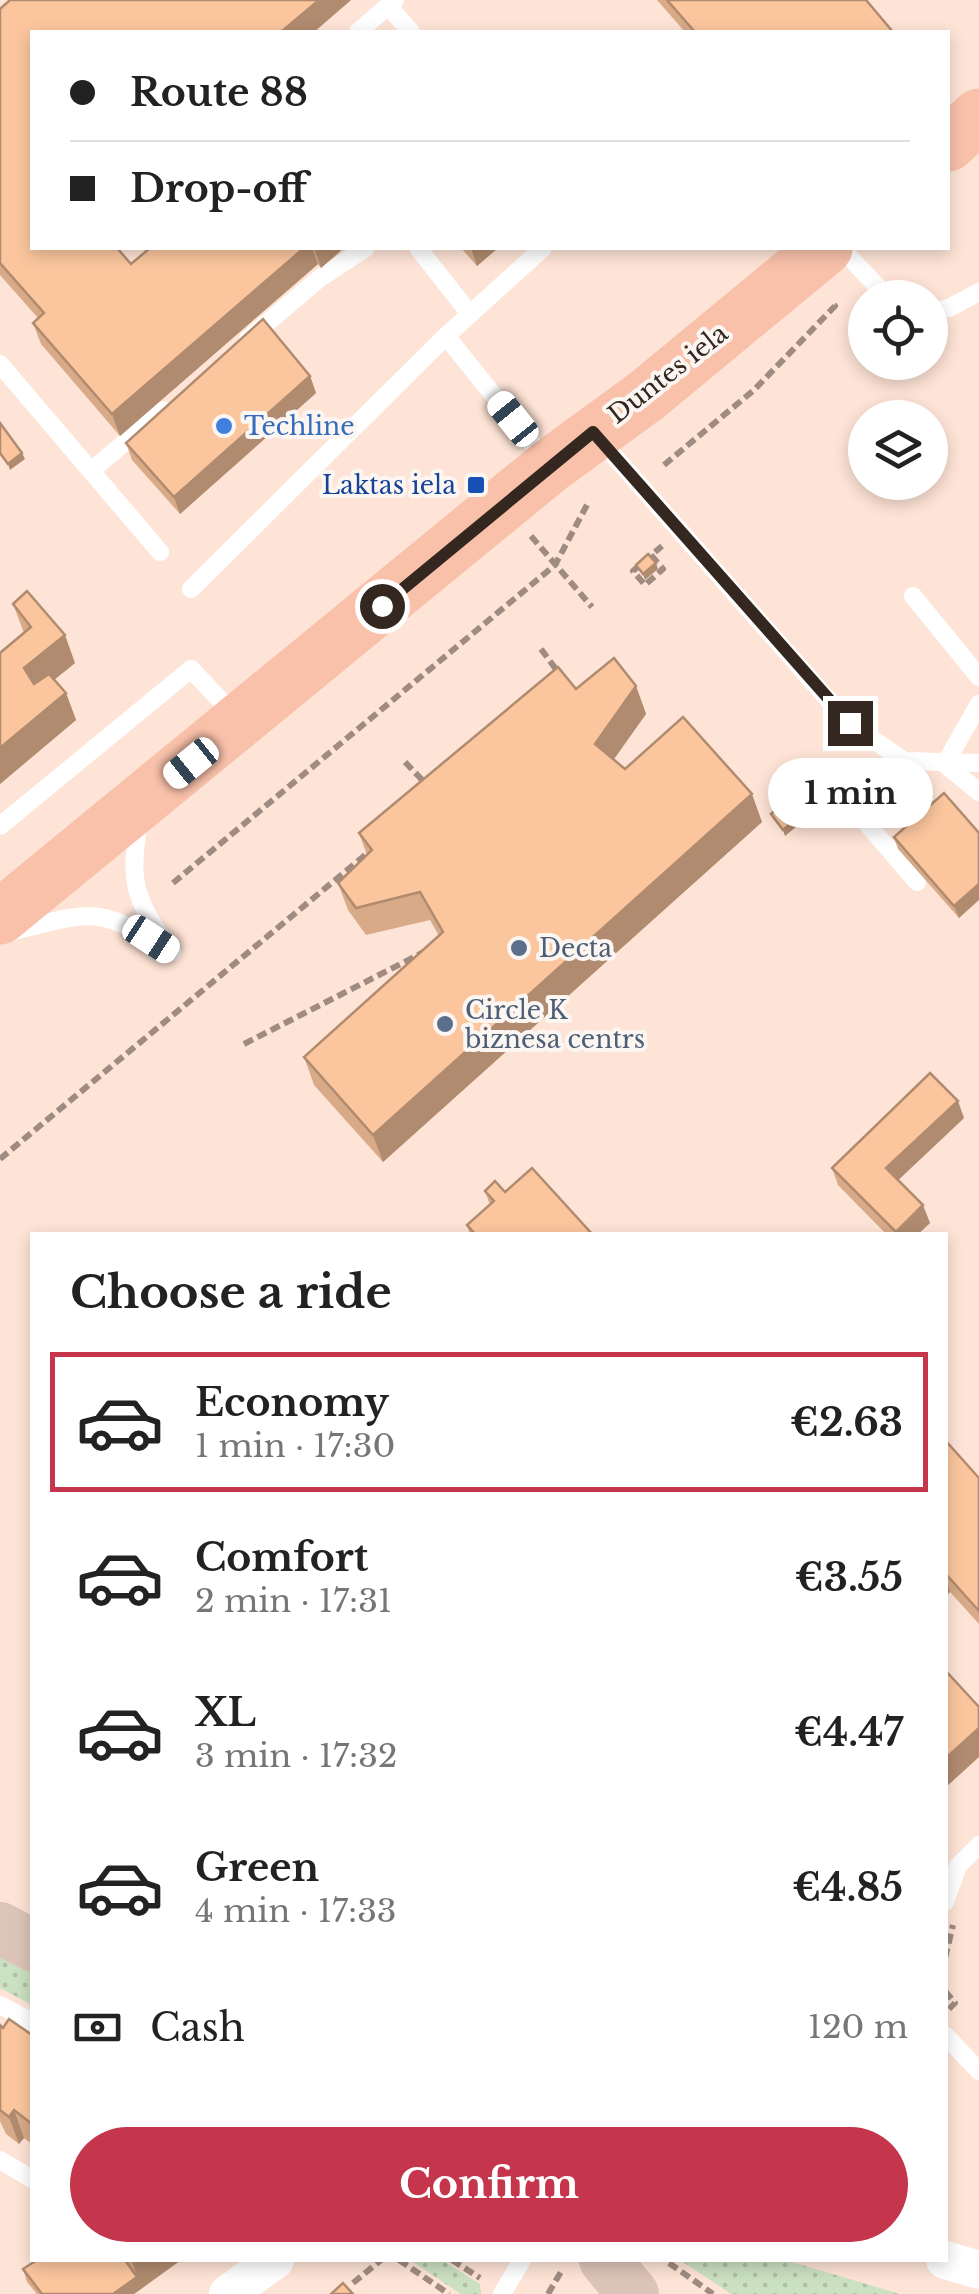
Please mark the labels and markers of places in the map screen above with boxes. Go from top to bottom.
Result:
place label: Techline [244,411,355,442]
marker: Techline [213,415,235,437]
place label: Laktas iela [322,470,456,501]
marker: Laktas iela [465,474,487,496]
place label: Decta [539,933,612,964]
marker: Decta [508,937,530,959]
place label: Circle K biznesa centrs [464,995,645,1055]
marker: Circle K biznesa centrs [434,1013,456,1035]

